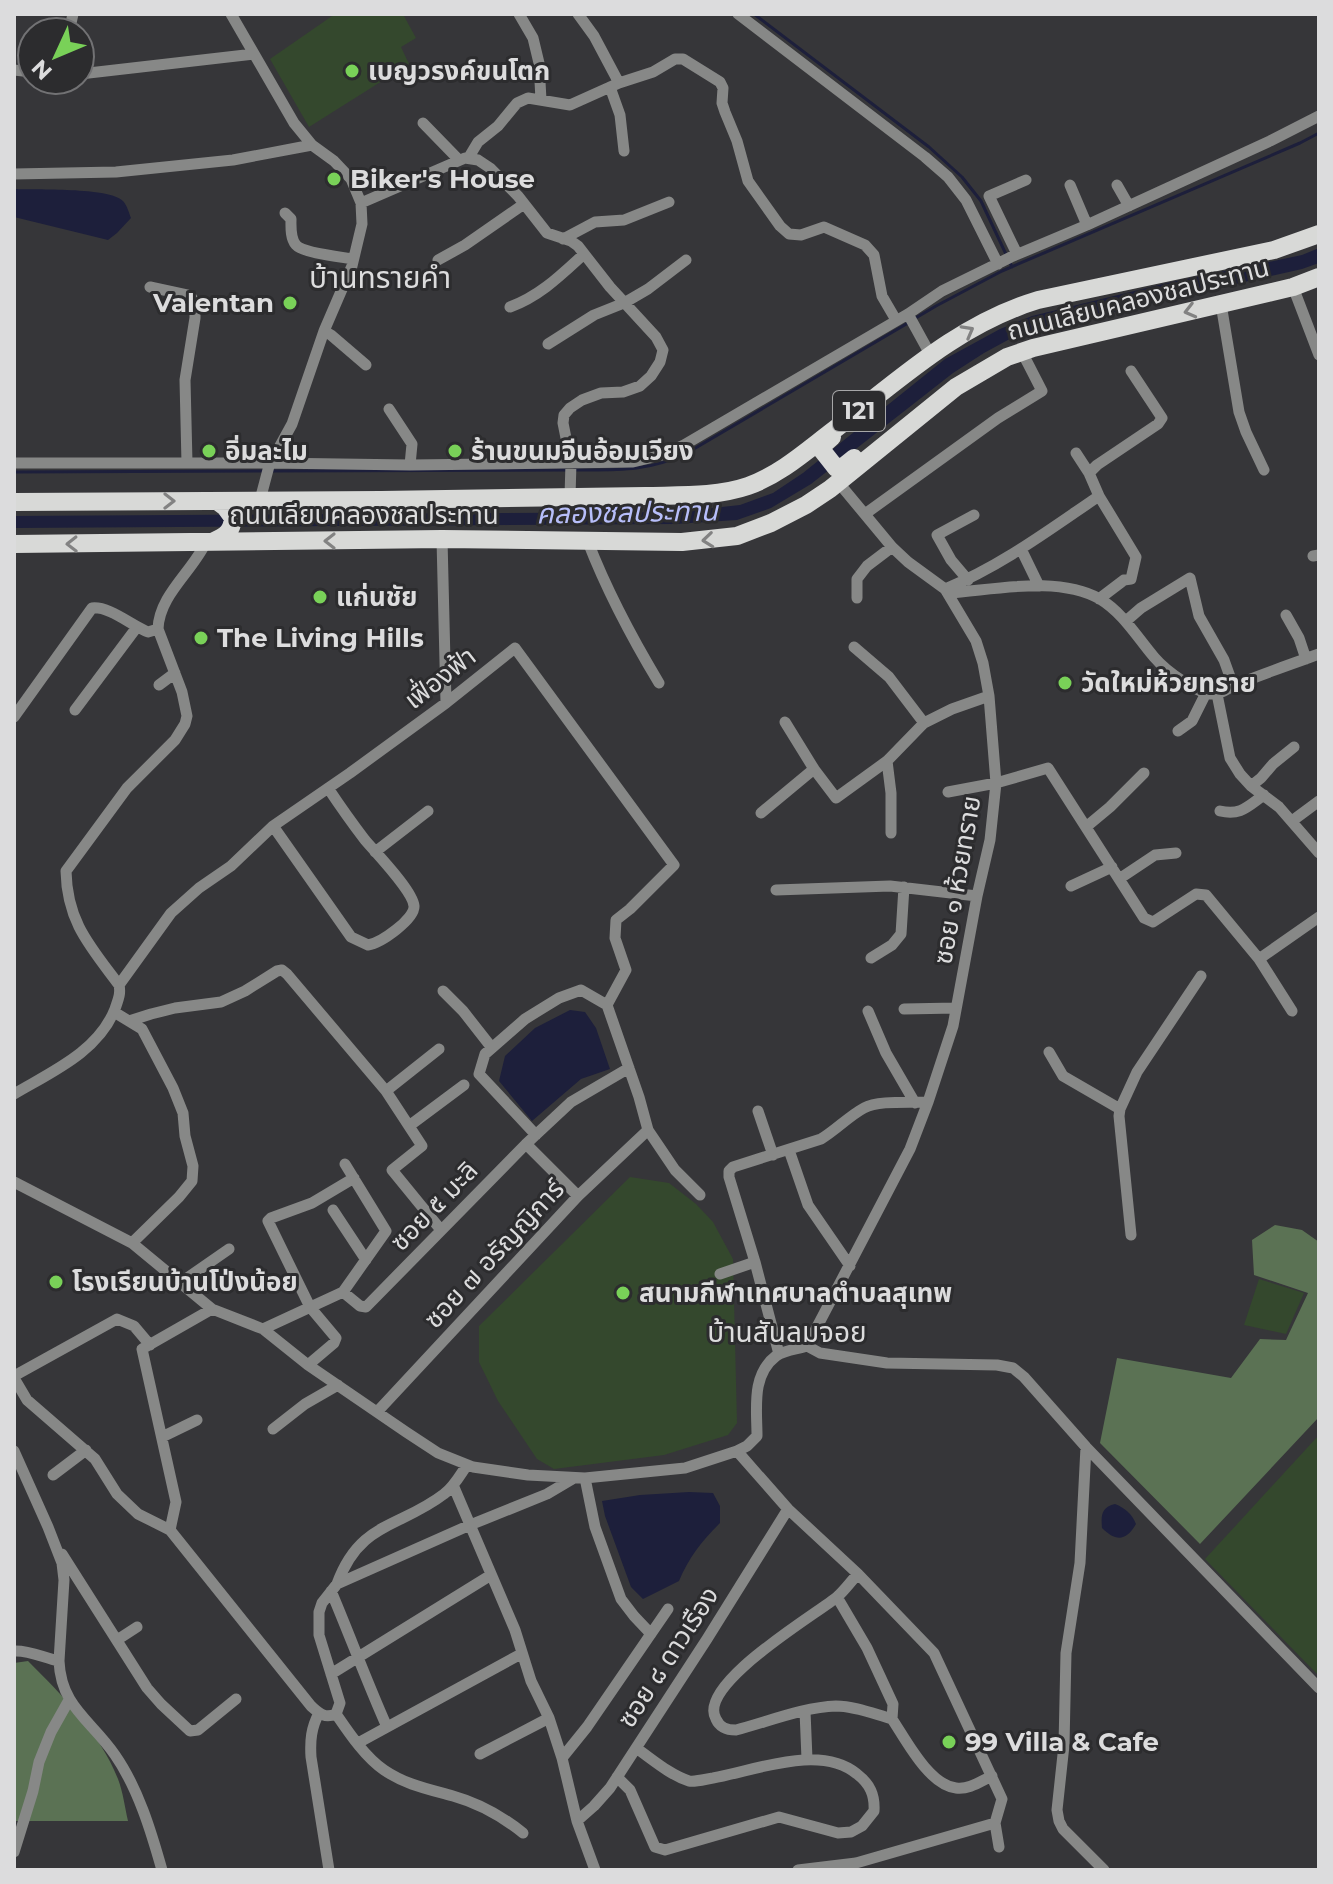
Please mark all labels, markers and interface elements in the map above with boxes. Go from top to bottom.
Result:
north arrow [16,16,96,96]
text: N [26,54,58,85]
place label: เบญวรงค์ขนโตก [368,55,550,87]
marker: เบญวรงค์ขนโตก [343,62,361,80]
place label: Biker's House [350,163,535,195]
marker: Biker's House [325,170,343,188]
street label: ถนนเลียบคลองชลประทาน [1003,251,1273,347]
district label: บ้านทรายคำ [309,259,451,296]
place label: Valentan [152,287,274,319]
marker: Valentan [281,294,299,312]
one-way arrow [1183,302,1197,319]
one-way arrow [960,325,974,340]
road number: 121 [833,391,885,431]
place label: อิ่มละไม [225,435,308,467]
place label: ร้านขนมจีนอ้อมเวียง [471,435,694,467]
marker: อิ่มละไม [200,442,218,460]
marker: ร้านขนมจีนอ้อมเวียง [446,442,464,460]
one-way arrow [163,492,176,510]
water label: คลองชลประทาน [536,493,720,531]
street label: ถนนเลียบคลองชลประทาน [229,499,499,531]
one-way arrow [701,531,714,548]
one-way arrow [323,532,336,550]
one-way arrow [65,535,78,552]
place label: แก่นชัย [336,581,417,613]
marker: แก่นชัย [311,588,329,606]
place label: The Living Hills [217,622,424,654]
marker: The Living Hills [192,629,210,647]
street label: เฟื่องฟ้า [397,639,482,716]
place label: วัดใหม่ห้วยทราย [1081,667,1256,699]
marker: วัดใหม่ห้วยทราย [1056,674,1074,692]
street label: ซอย ๑ ห้วยทราย [926,793,988,967]
street label: ซอย ๕ มะลิ [384,1155,484,1257]
street label: ซอย ๗ อรัญญิการ์ [417,1172,572,1335]
place label: โรงเรียนบ้านโป่งน้อย [72,1266,298,1298]
marker: โรงเรียนบ้านโป่งน้อย [47,1273,65,1291]
place label: สนามกีฬาเทศบาลตำบลสุเทพ [639,1277,952,1309]
marker: สนามกีฬาเทศบาลตำบลสุเทพ [614,1284,632,1302]
district label: บ้านสันลมจอย [707,1315,867,1349]
street label: ซอย ๘ ดาวเรือง [611,1581,725,1733]
place label: 99 Villa & Cafe [965,1726,1159,1758]
marker: 99 Villa & Cafe [940,1733,958,1751]

